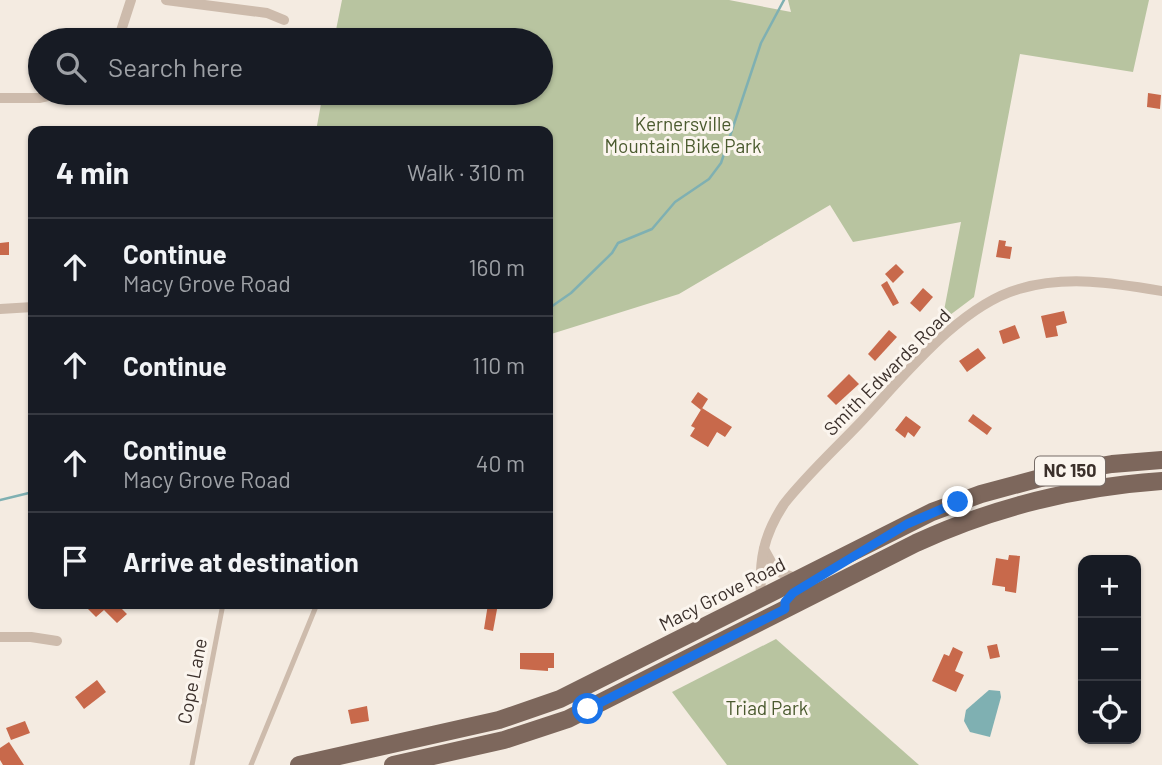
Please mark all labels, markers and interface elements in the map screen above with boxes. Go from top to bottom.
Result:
search box [28,28,553,105]
icon: search [52,48,90,86]
text: Search here [108,51,243,82]
park label: Kernersville Mountain Bike Park [604,112,762,157]
text: 4 min [56,154,129,190]
text: Walk · 310 m [407,158,525,186]
text: Continue [123,238,227,269]
icon: ahead [56,248,94,286]
text: 160 m [468,253,525,281]
text: Macy Grove Road [123,269,291,297]
street label: Smith Edwards Road [818,303,955,440]
icon: ahead [56,346,94,384]
text: Continue [123,350,227,381]
text: 110 m [472,351,525,379]
text: Continue [123,434,227,465]
icon: ahead [56,444,94,482]
text: 40 m [476,449,525,477]
road number: NC 150 [1035,457,1105,486]
text: Macy Grove Road [123,465,291,493]
route end [942,486,973,517]
icon: arrive [56,542,94,580]
text: Arrive at destination [123,546,359,577]
street label: Macy Grove Road [655,552,789,635]
map controls [1078,555,1141,744]
button: + [1078,555,1141,618]
button: − [1078,618,1141,681]
street label: Cope Lane [172,636,211,726]
button: locate [1078,681,1141,744]
route start [572,693,603,724]
park label: Triad Park [726,696,808,719]

